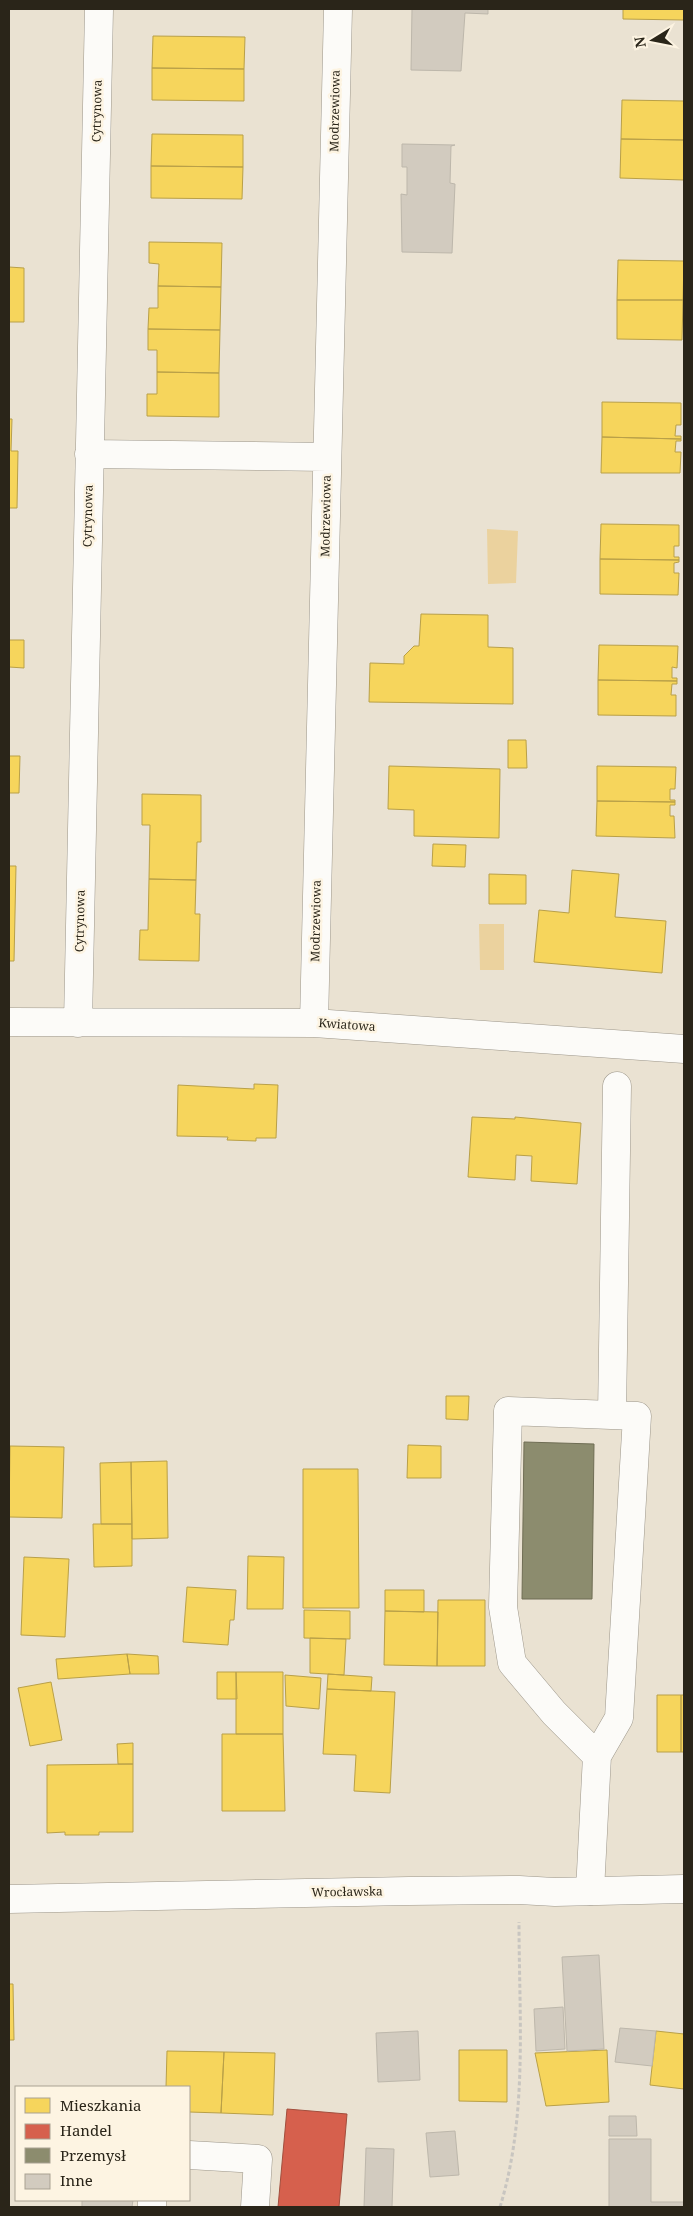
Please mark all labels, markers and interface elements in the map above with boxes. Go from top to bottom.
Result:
north arrow [628,15,678,65]
text: N [629,35,650,49]
street label: Modrzewiowa [325,70,344,152]
street label: Cytrynowa [87,79,106,142]
street label: Modrzewiowa [316,475,335,557]
street label: Cytrynowa [78,484,97,547]
street label: Modrzewiowa [306,880,325,962]
street label: Cytrynowa [70,889,89,952]
street label: Kwiatowa [318,1014,376,1035]
street label: Wrocławska [311,1882,383,1901]
legend [15,2086,190,2201]
text: Mieszkania [60,2095,141,2115]
text: Handel [60,2120,112,2140]
text: Przemysł [60,2145,126,2165]
text: Inne [60,2170,93,2190]

